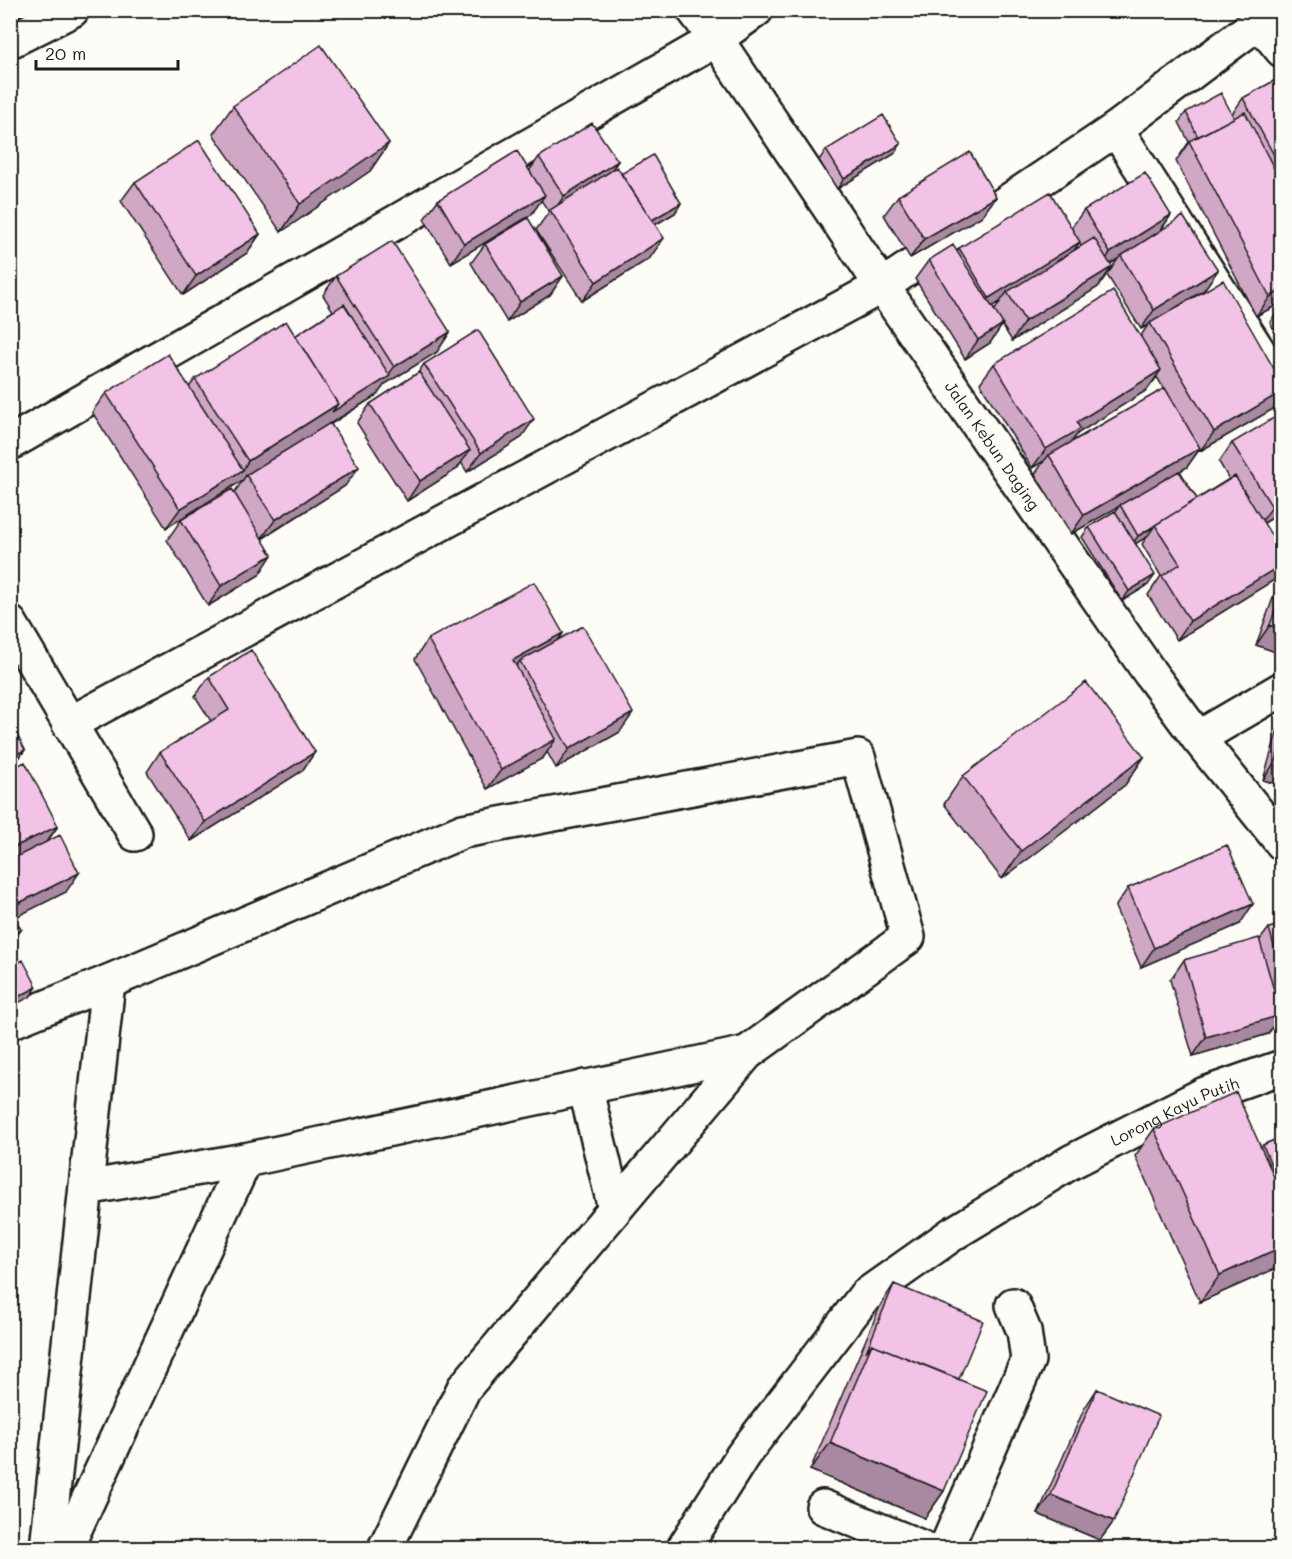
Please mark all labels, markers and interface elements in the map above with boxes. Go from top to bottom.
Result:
scale bar [36,33,178,71]
text: 20 m [45,41,86,65]
street label: Jalan Kebun Daging [941,376,1045,514]
street label: Lorong Kayu Putih [1107,1072,1242,1150]

